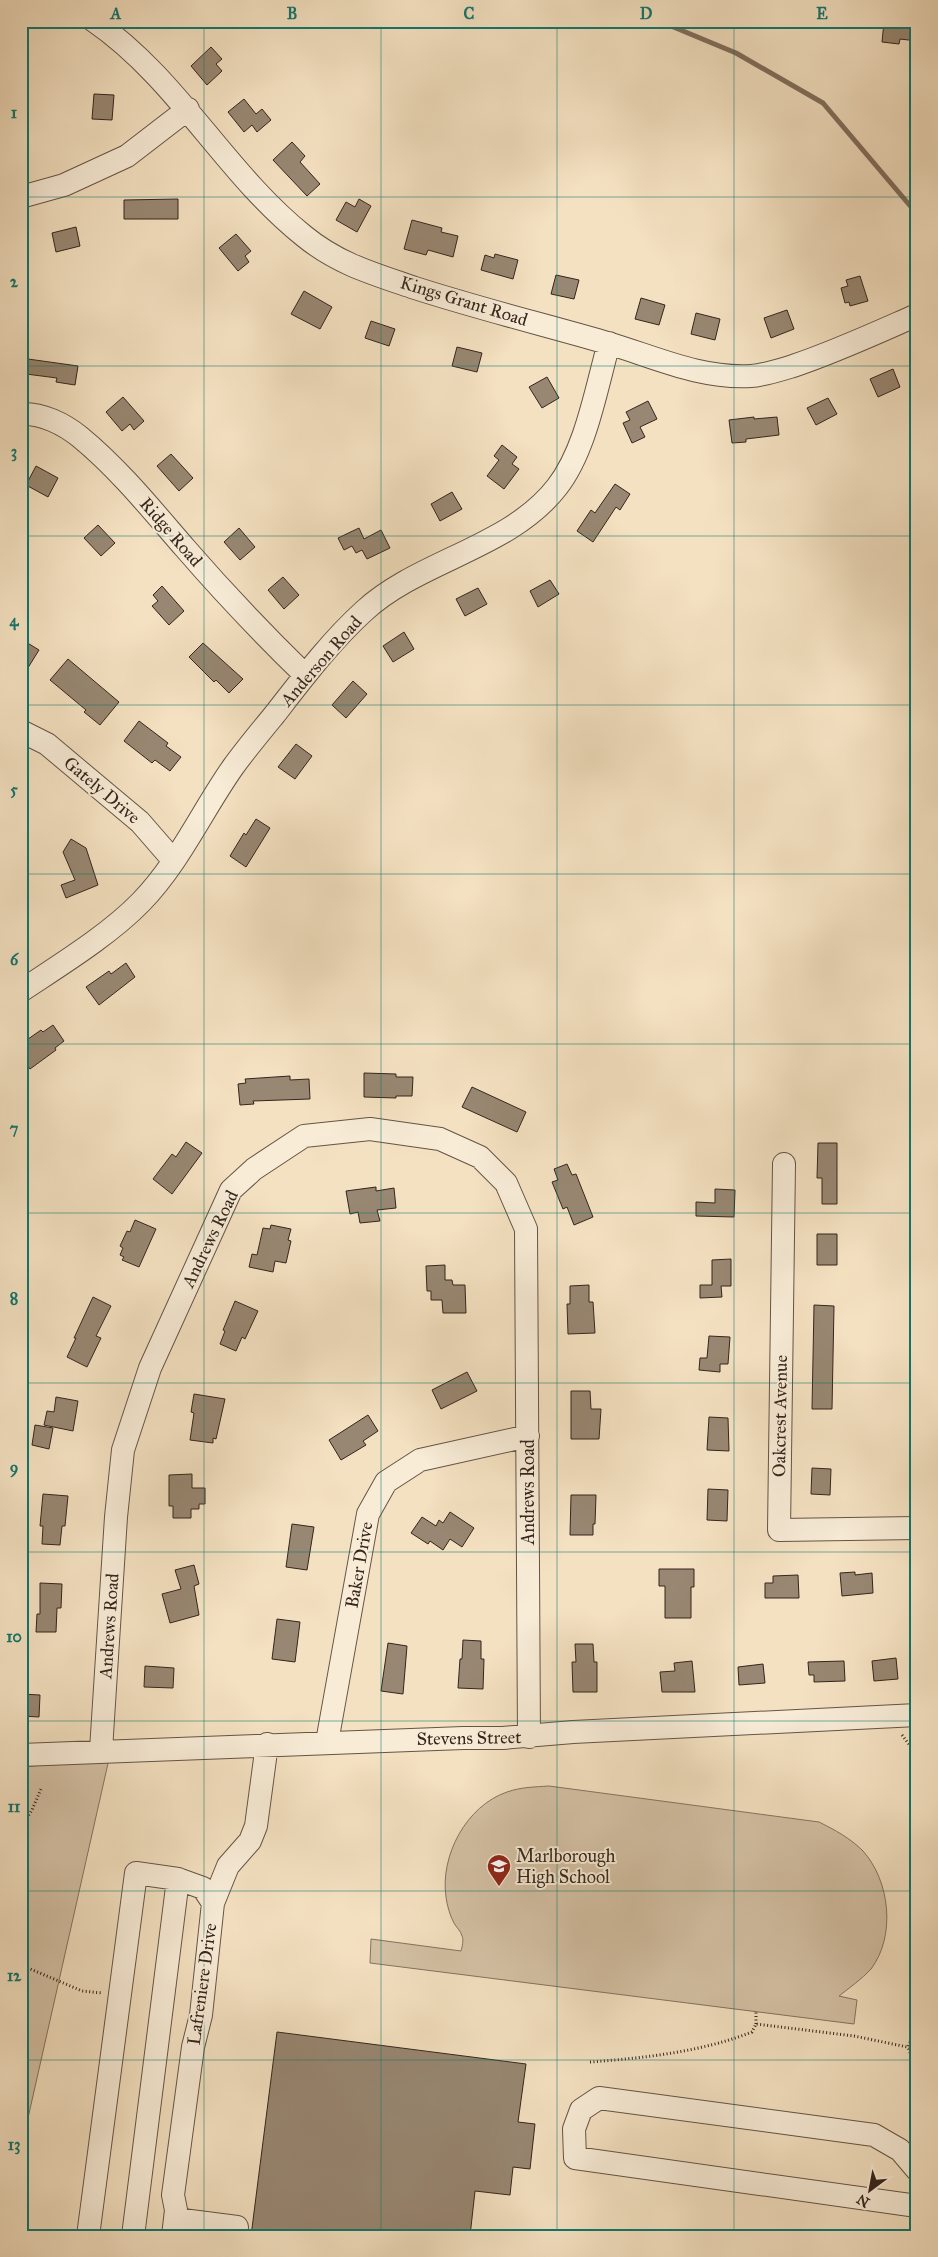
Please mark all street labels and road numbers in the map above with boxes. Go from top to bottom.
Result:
street label: Kings Grant Road [397,271,530,332]
street label: Ridge Road [134,493,207,572]
street label: Anderson Road [275,611,366,712]
street label: Gately Drive [59,752,145,828]
street label: Andrews Road [177,1187,243,1292]
street label: Oakcrest Avenue [768,1355,792,1477]
street label: Andrews Road [517,1439,539,1546]
street label: Baker Drive [341,1520,377,1610]
street label: Andrews Road [94,1573,124,1680]
street label: Stevens Street [416,1726,522,1750]
street label: Lafreniere Drive [183,1922,221,2046]

